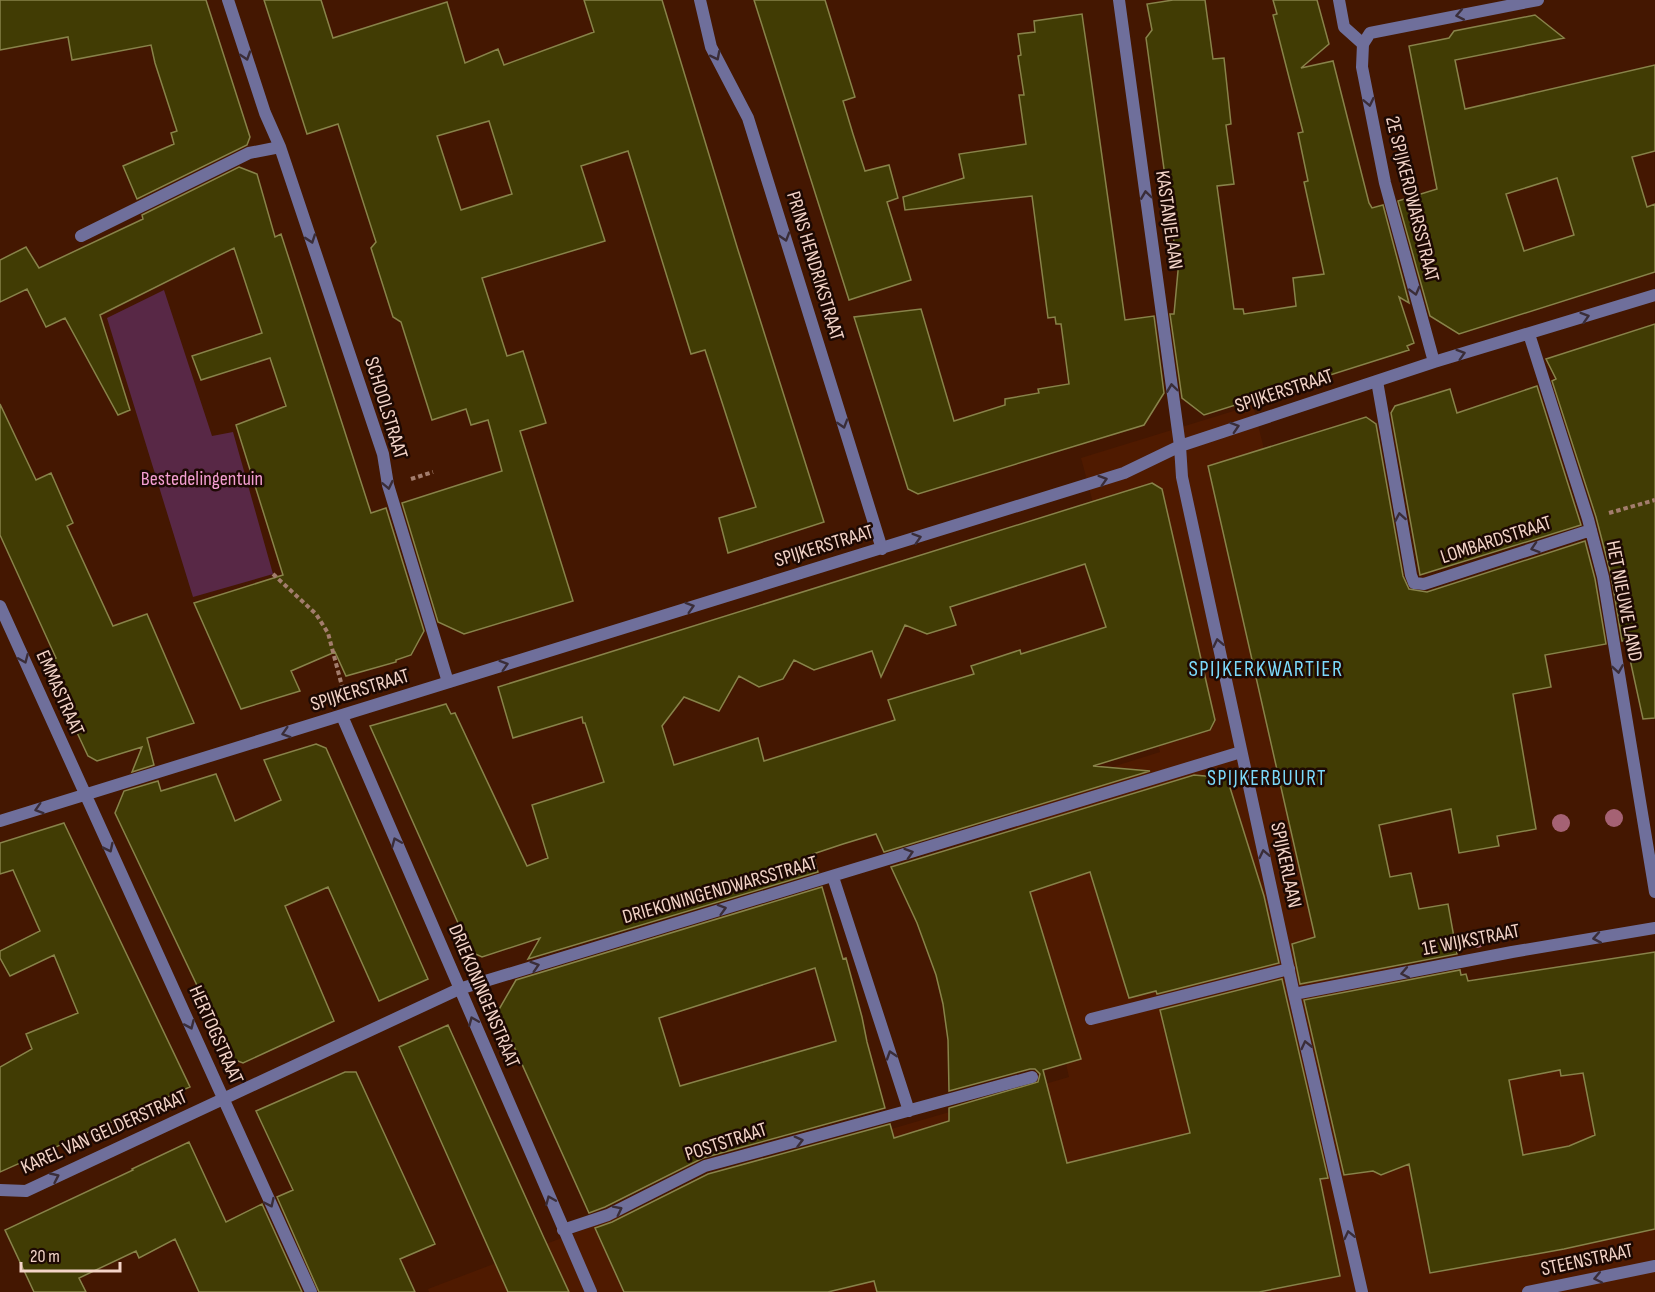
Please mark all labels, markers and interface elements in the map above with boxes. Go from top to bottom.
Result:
one-way arrow [1456,8,1466,21]
one-way arrow [239,50,252,61]
one-way arrow [708,50,720,61]
one-way arrow [1362,96,1375,106]
street label: 2E SPIJKERDWARSSTRAAT [1380,114,1444,284]
street label: KASTANJELAAN [1150,169,1188,271]
street label: PRINS HENDRIKSTRAAT [781,189,849,343]
one-way arrow [1140,190,1152,199]
one-way arrow [778,231,790,242]
one-way arrow [304,234,316,244]
one-way arrow [1408,285,1420,296]
one-way arrow [1579,312,1590,324]
one-way arrow [1455,349,1466,361]
street label: SCHOOLSTRAAT [359,354,413,462]
street label: SPIJKERSTRAAT [1232,364,1336,418]
one-way arrow [1166,383,1179,392]
one-way arrow [836,418,848,429]
one-way arrow [1229,422,1240,435]
park label: Bestedelingentuin [141,467,263,491]
one-way arrow [1097,475,1108,487]
one-way arrow [381,480,394,490]
street label: LOMBARDSTRAAT [1437,511,1555,569]
one-way arrow [1395,512,1407,521]
street label: SPIJKERSTRAAT [772,520,876,572]
one-way arrow [911,533,922,545]
street label: HET NIEUWE LAND [1601,538,1647,664]
one-way arrow [1530,541,1541,553]
one-way arrow [684,602,695,614]
one-way arrow [1212,639,1225,649]
street label: EMMASTRAAT [31,647,89,739]
one-way arrow [17,653,29,664]
district label: SPIJKERKWARTIER [1188,656,1344,683]
one-way arrow [498,660,509,672]
street label: SPIJKERSTRAAT [308,664,412,716]
one-way arrow [1611,665,1623,674]
one-way arrow [281,726,292,738]
district label: SPIJKERBUURT [1207,766,1327,791]
one-way arrow [34,802,45,814]
street label: SPIJKERLAAN [1265,820,1307,910]
one-way arrow [391,837,403,848]
one-way arrow [102,841,114,852]
one-way arrow [903,848,914,860]
one-way arrow [1258,850,1271,860]
street label: DRIEKONINGENDWARSSTRAAT [620,851,820,929]
one-way arrow [716,904,727,916]
street label: 1E WIJKSTRAAT [1420,919,1522,961]
street label: DRIEKONINGENSTRAAT [443,921,525,1071]
one-way arrow [1593,931,1603,944]
one-way arrow [529,960,540,973]
one-way arrow [1401,966,1411,979]
street label: HERTOGSTRAAT [184,982,248,1088]
one-way arrow [468,1016,480,1027]
one-way arrow [183,1019,195,1030]
one-way arrow [1300,1040,1313,1050]
one-way arrow [886,1050,898,1061]
street label: KAREL VAN GELDERSTRAAT [17,1085,191,1179]
street label: POSTSTRAAT [682,1117,770,1167]
one-way arrow [794,1135,804,1148]
one-way arrow [49,1173,60,1185]
one-way arrow [545,1196,557,1207]
one-way arrow [262,1197,274,1208]
one-way arrow [612,1206,622,1217]
one-way arrow [1343,1230,1356,1240]
scale bar [21,1235,120,1273]
street label: STEENSTRAAT [1539,1239,1635,1281]
text: 20 m [30,1246,60,1267]
one-way arrow [1593,1270,1603,1283]

